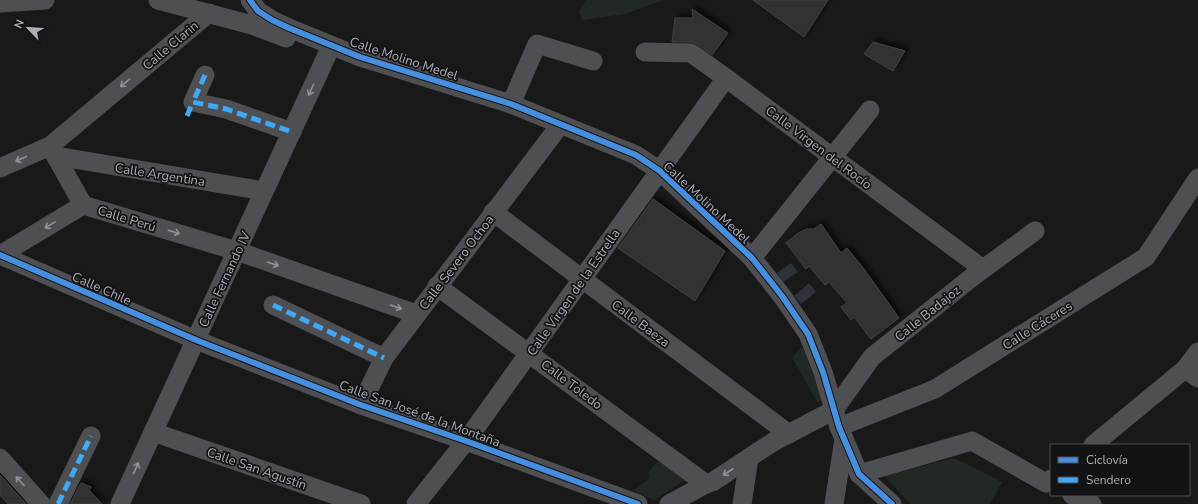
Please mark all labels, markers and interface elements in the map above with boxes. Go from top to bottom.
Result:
north arrow [8,8,48,48]
text: N [11,17,28,31]
street label: Calle Clarin [139,17,202,74]
street label: Calle Molino Medel [347,33,460,85]
one-way arrow [120,78,130,87]
one-way arrow [306,84,314,96]
street label: Calle Virgen del Rocío [762,102,875,194]
one-way arrow [15,156,27,163]
street label: Calle Molino Medel [659,158,754,248]
street label: Calle Argentina [113,159,206,191]
street label: Calle Perú [95,202,158,236]
street label: Calle Severo Ochoa [415,212,498,314]
one-way arrow [44,222,56,230]
street label: Calle Virgen de la Estrella [523,225,625,360]
one-way arrow [167,229,180,236]
street label: Calle Fernando IV [195,229,255,330]
one-way arrow [267,261,280,268]
street label: Calle Chile [69,268,134,310]
street label: Calle Badajoz [891,282,964,346]
street label: Calle Baeza [608,296,673,352]
street label: Calle Cáceres [999,297,1076,354]
one-way arrow [389,304,402,311]
street label: Calle Toledo [537,356,606,414]
street label: Calle San José de la Montaña [337,376,503,452]
street label: Calle San Agustín [204,443,309,494]
legend [1050,444,1190,496]
text: Ciclovía [1086,452,1128,468]
one-way arrow [133,463,140,475]
one-way arrow [722,468,733,476]
text: Sendero [1086,472,1131,488]
one-way arrow [16,476,25,486]

